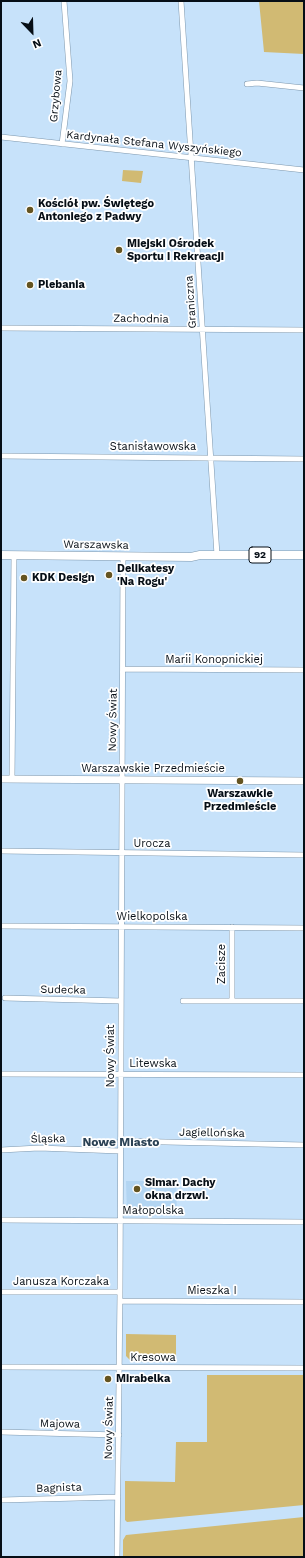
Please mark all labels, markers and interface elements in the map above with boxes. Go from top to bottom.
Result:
north arrow [12,12,52,52]
text: N [31,36,43,51]
street label: Grzybowa [47,69,65,123]
street label: Kardynała Stefana Wyszyńskiego [66,128,242,160]
place label: Kościół pw. Świętego Antoniego z Padwy [38,197,154,223]
marker: Kościół pw. Świętego Antoniego z Padwy [25,205,35,215]
place label: Miejski Ośrodek Sportu i Rekreacji [127,237,224,263]
marker: Miejski Ośrodek Sportu i Rekreacji [114,245,124,255]
street label: Graniczna [183,275,199,329]
place label: Plebania [38,278,85,292]
marker: Plebania [25,280,35,290]
street label: Zachodnia [113,312,169,326]
street label: Stanisławowska [110,440,196,454]
street label: Warszawska [63,538,129,552]
road number: 92 [249,547,271,563]
place label: Delikatesy 'Na Rogu' [117,562,174,588]
marker: Delikatesy 'Na Rogu' [104,570,114,580]
place label: KDK Design [32,571,95,585]
marker: KDK Design [19,573,29,583]
street label: Marii Konopnickiej [165,653,263,667]
street label: Nowy Świat [106,688,120,752]
street label: Warszawskie Przedmieście [81,762,225,776]
marker: Warszawkie Przedmieście [235,776,245,786]
place label: Warszawkie Przedmieście [204,787,276,813]
street label: Urocza [134,837,170,851]
street label: Wielkopolska [117,910,187,924]
street label: Zacisze [215,944,229,984]
street label: Sudecka [40,983,86,997]
street label: Nowy Świat [104,1025,118,1087]
street label: Litewska [129,1057,177,1071]
street label: Jagiellońska [179,1126,245,1140]
street label: Śląska [30,1132,66,1146]
district label: Nowe Miasto [82,1135,160,1149]
place label: Simar. Dachy okna drzwi. [145,1176,215,1202]
marker: Simar. Dachy okna drzwi. [132,1184,142,1194]
street label: Małopolska [122,1204,184,1218]
street label: Janusza Korczaka [13,1275,109,1289]
street label: Mieszka I [187,1284,237,1298]
street label: Kresowa [130,1351,176,1365]
place label: Mirabelka [116,1372,170,1386]
marker: Mirabelka [103,1374,113,1384]
street label: Nowy Świat [102,1396,116,1460]
street label: Majowa [40,1417,80,1431]
street label: Bagnista [36,1481,82,1495]

